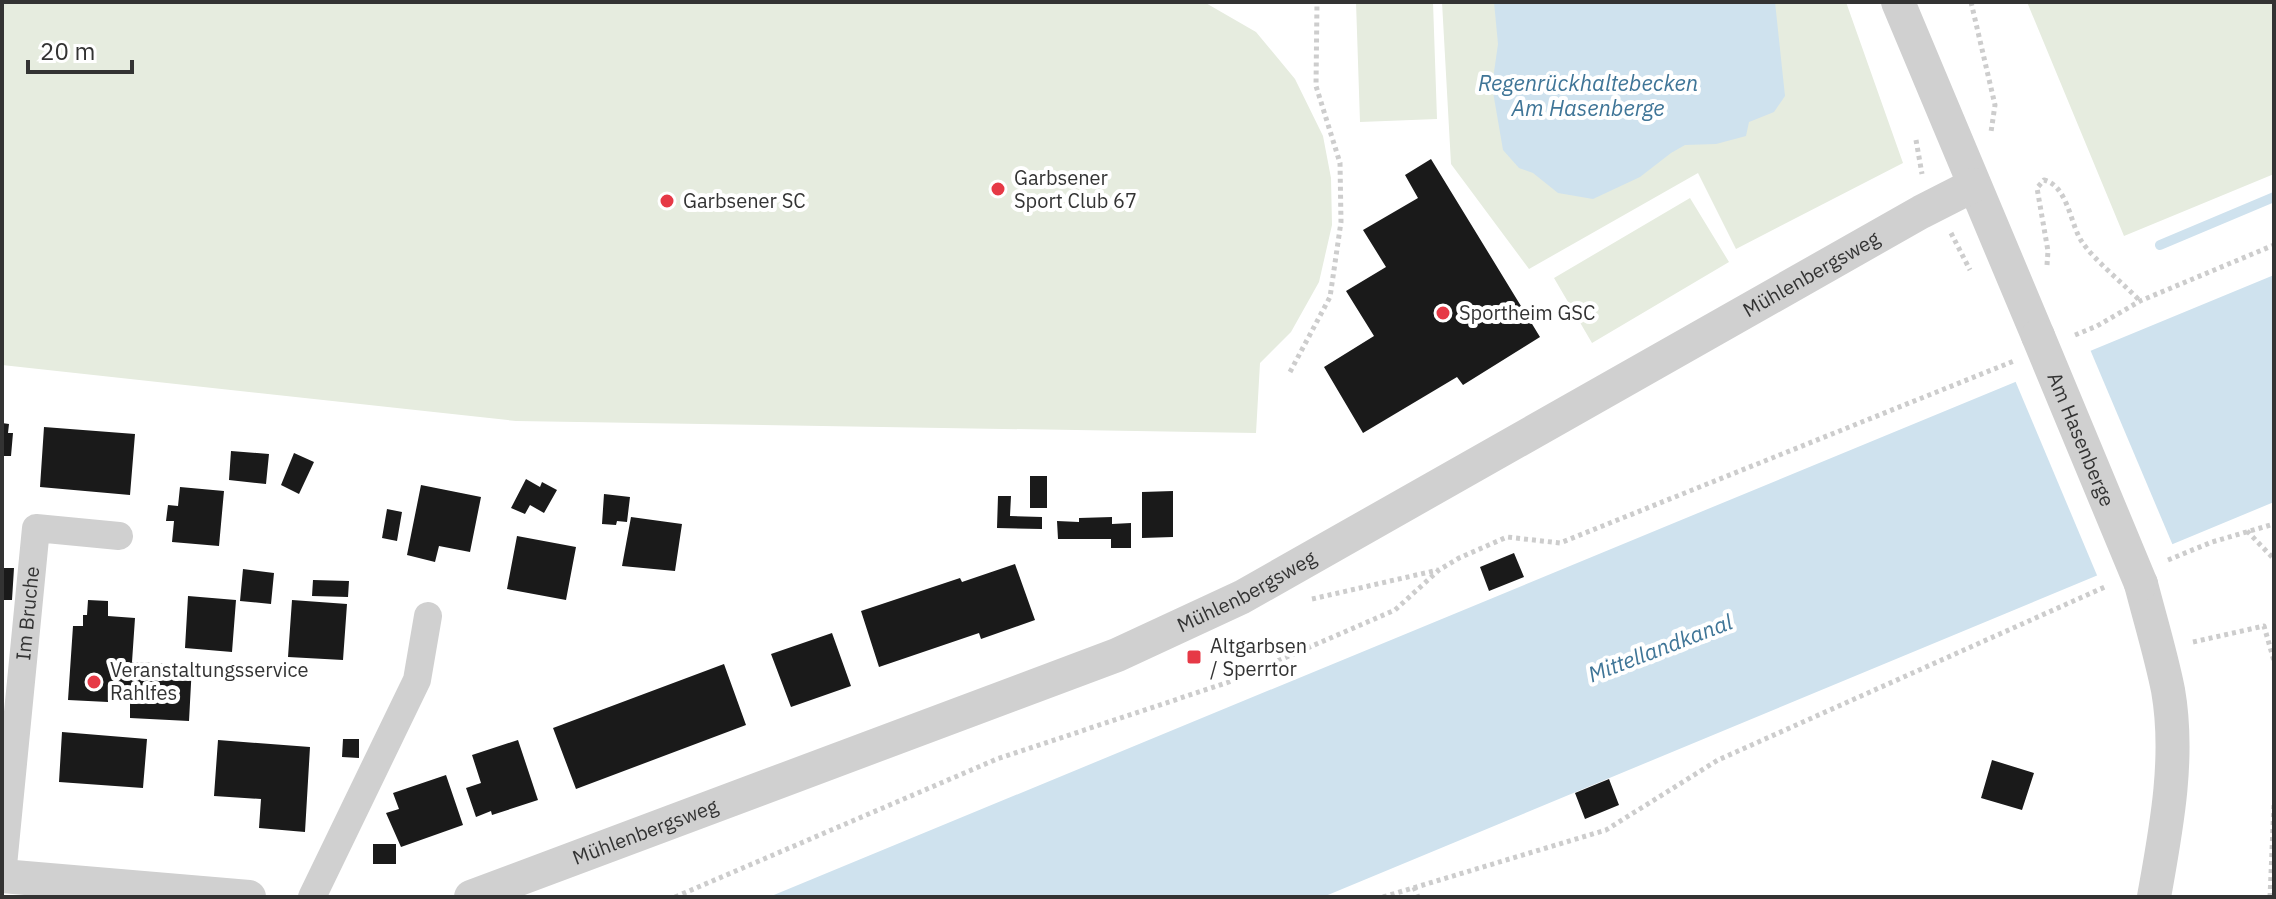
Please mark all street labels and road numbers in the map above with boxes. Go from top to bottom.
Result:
street label: Mühlenbergsweg [1738,224,1885,323]
street label: Am Hasenberge [2042,368,2121,510]
street label: Mühlenbergsweg [1172,544,1321,638]
street label: Im Bruche [9,565,45,661]
street label: Mühlenbergsweg [569,792,722,871]

